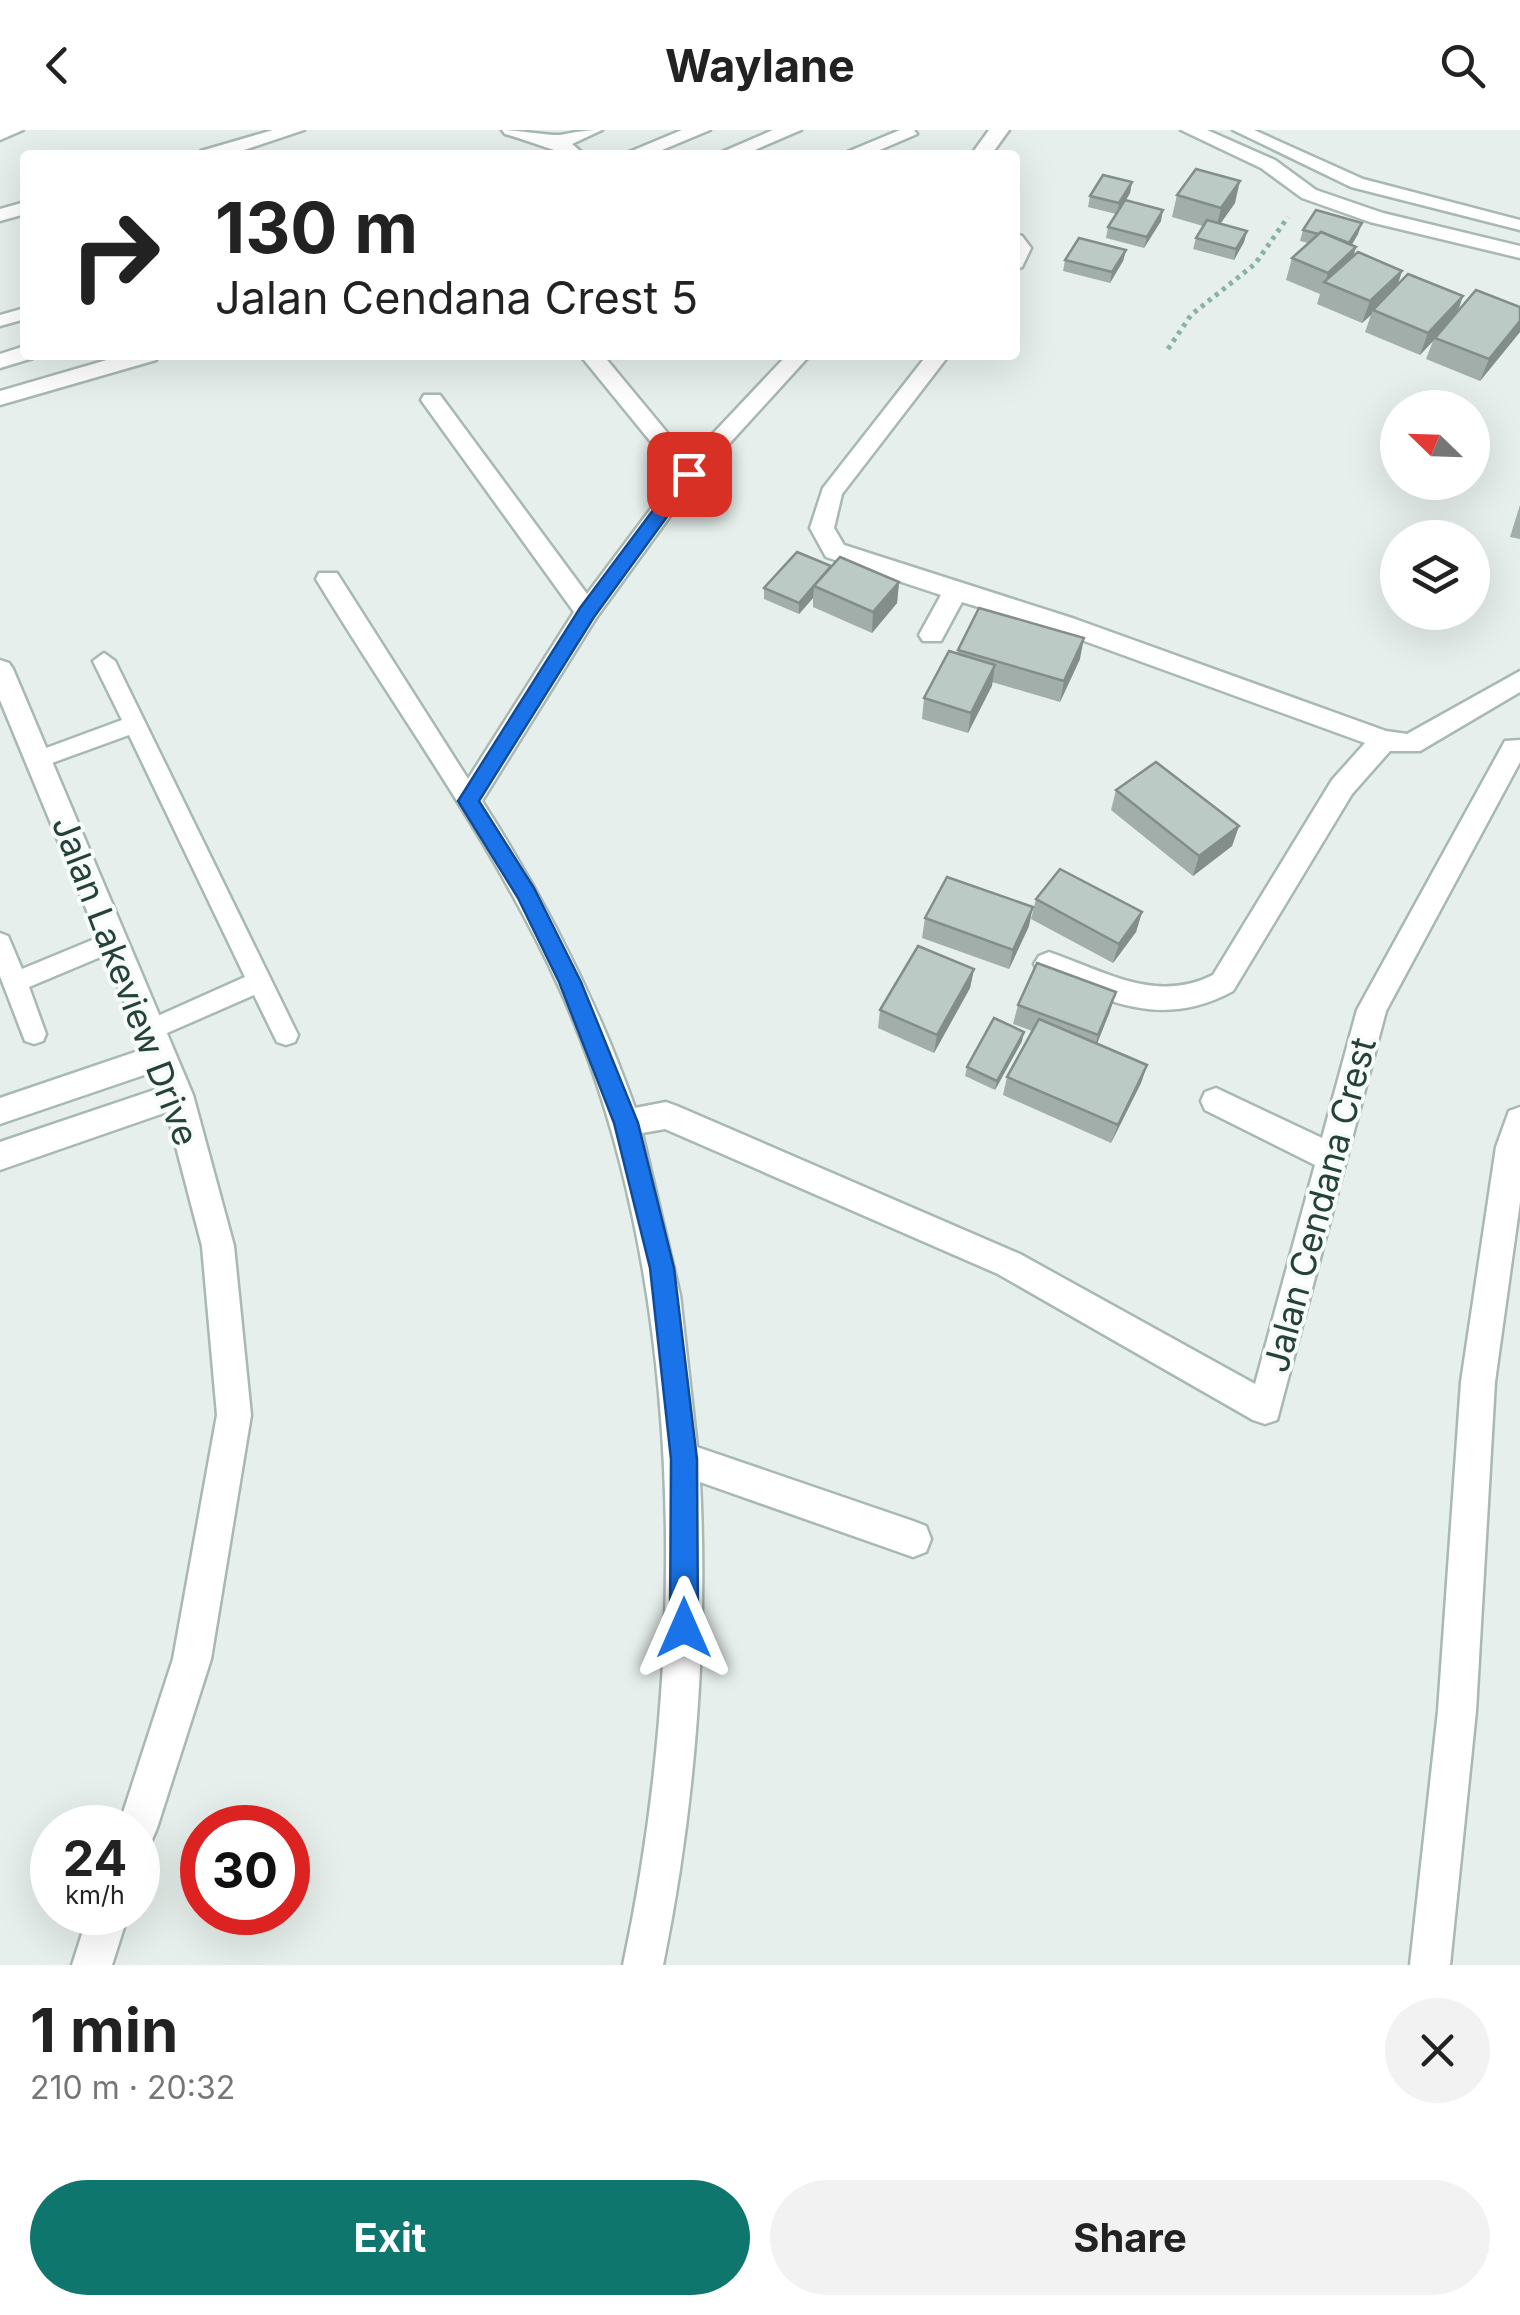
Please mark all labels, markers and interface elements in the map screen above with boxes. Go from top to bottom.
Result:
icon: back [30,38,85,93]
text: Waylane [665,38,855,93]
icon: search [1435,38,1490,93]
text: 130 m [215,185,418,270]
icon: right [50,190,180,320]
text: Jalan Cendana Crest 5 [215,270,698,325]
north arrow [1380,390,1490,500]
map controls [1380,390,1490,630]
pin [647,432,732,517]
icon: arrive [662,447,717,502]
button: layers [1380,520,1490,630]
street label: Jalan Lakeview Drive [44,810,208,1151]
street label: Jalan Cendana Crest [1254,1033,1384,1377]
position arrow [632,1576,736,1680]
speed limit sign: 30 [180,1805,310,1935]
text: 24 [63,1828,127,1888]
text: km/h [65,1880,125,1910]
text: 1 min [30,1994,178,2066]
button: close [1385,1998,1490,2103]
text: 210 m · 20:32 [30,2068,235,2107]
button: Exit [30,2180,750,2295]
button: Share [770,2180,1490,2295]

